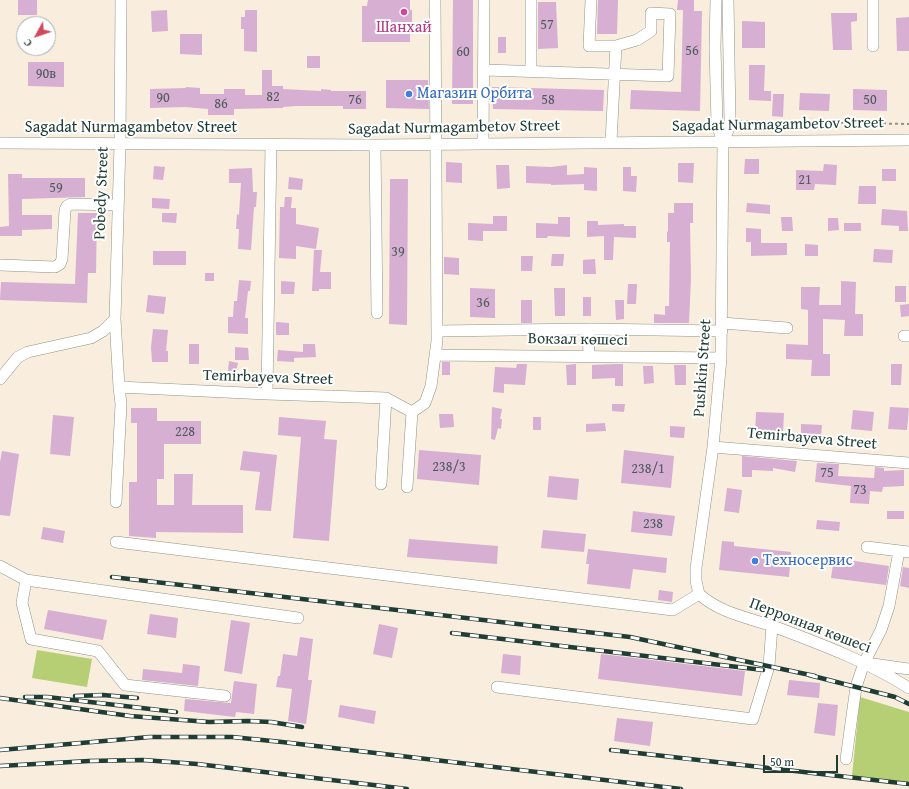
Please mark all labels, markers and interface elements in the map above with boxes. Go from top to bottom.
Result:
marker: Шанхай [399,7,409,17]
north arrow [16,16,56,56]
house number: 57 [540,17,554,33]
place label: Шанхай [376,18,432,38]
text: С [19,36,36,51]
house number: 56 [685,43,699,59]
house number: 60 [456,44,470,60]
house number: 90в [36,66,56,82]
place label: Магазин Орбита [417,84,532,104]
house number: 82 [266,89,280,105]
marker: Магазин Орбита [404,89,414,99]
house number: 90 [156,90,170,106]
house number: 76 [348,92,362,108]
house number: 58 [541,92,555,108]
house number: 50 [863,92,877,108]
house number: 86 [214,96,228,112]
street label: Sagadat Nurmagambetov Street [672,114,884,136]
street label: Sagadat Nurmagambetov Street [348,117,560,139]
street label: Sagadat Nurmagambetov Street [25,118,237,138]
street label: Pobedy Street [91,146,113,240]
house number: 21 [798,172,812,188]
house number: 59 [49,180,63,196]
house number: 39 [391,244,405,260]
house number: 36 [476,295,490,311]
street label: Pushkin Street [690,318,716,418]
street label: Вокзал көшесі [528,330,628,350]
street label: Temirbayeva Street [203,366,333,390]
house number: 228 [175,424,195,440]
street label: Temirbayeva Street [746,424,878,454]
house number: 238/3 [432,459,466,475]
house number: 238/1 [631,461,665,477]
house number: 75 [820,465,834,481]
house number: 73 [853,482,867,498]
house number: 238 [643,516,663,532]
place label: Техносервис [763,551,853,571]
marker: Техносервис [750,556,760,566]
street label: Перронная көшесі [746,594,874,658]
scale bar [765,747,840,773]
text: 50 m [770,753,794,770]

